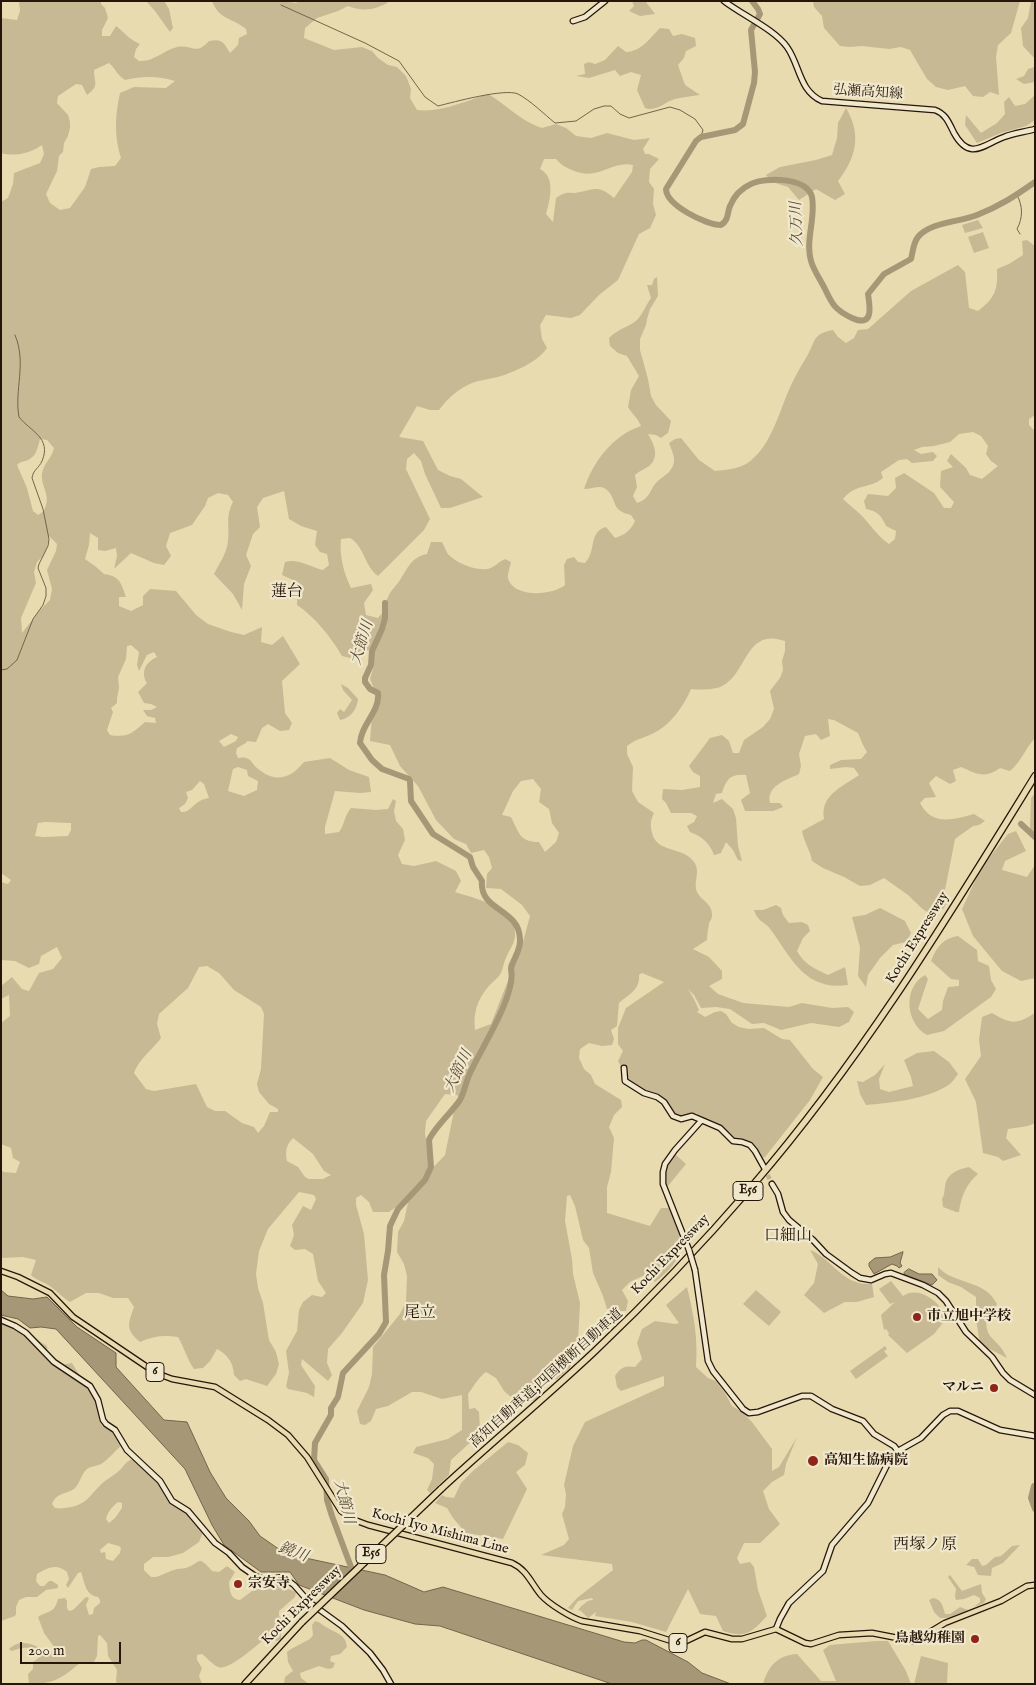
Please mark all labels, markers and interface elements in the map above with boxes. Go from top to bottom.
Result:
street label: 弘瀬高知線 [832,82,904,104]
water label: 久万川 [788,201,808,247]
district label: 蓮台 [271,583,303,603]
water label: 大節川 [348,619,378,667]
street label: Kochi Expressway [883,889,953,987]
water label: 大節川 [441,1048,477,1096]
road number: E56 [733,1182,763,1200]
street label: Kochi Expressway [628,1211,714,1299]
district label: 口細山 [764,1227,812,1247]
district label: 尾立 [404,1304,436,1324]
street label: 高知自動車道;四国横断自動車道 [467,1306,627,1452]
place label: 市立旭中学校 [927,1309,1011,1325]
marker: 市立旭中学校 [911,1311,923,1323]
road number: 6 [146,1362,164,1381]
place label: マルニ [942,1380,984,1396]
marker: マルニ [988,1382,1000,1394]
place label: 高知生協病院 [824,1453,908,1469]
marker: 高知生協病院 [806,1454,820,1468]
water label: 大節川 [329,1478,357,1526]
street label: Kochi Iyo Mishima Line [370,1506,510,1558]
district label: 西塚ノ原 [893,1536,957,1556]
water label: 鏡川 [276,1539,310,1567]
road number: E56 [356,1545,386,1564]
street label: Kochi Expressway [259,1563,345,1649]
place label: 宗安寺 [248,1576,290,1592]
marker: 宗安寺 [232,1578,244,1590]
place label: 鳥越幼稚園 [895,1631,965,1647]
scale bar [22,1632,124,1664]
marker: 鳥越幼稚園 [969,1633,981,1645]
road number: 6 [669,1634,687,1652]
text: 200 m [28,1641,65,1660]

